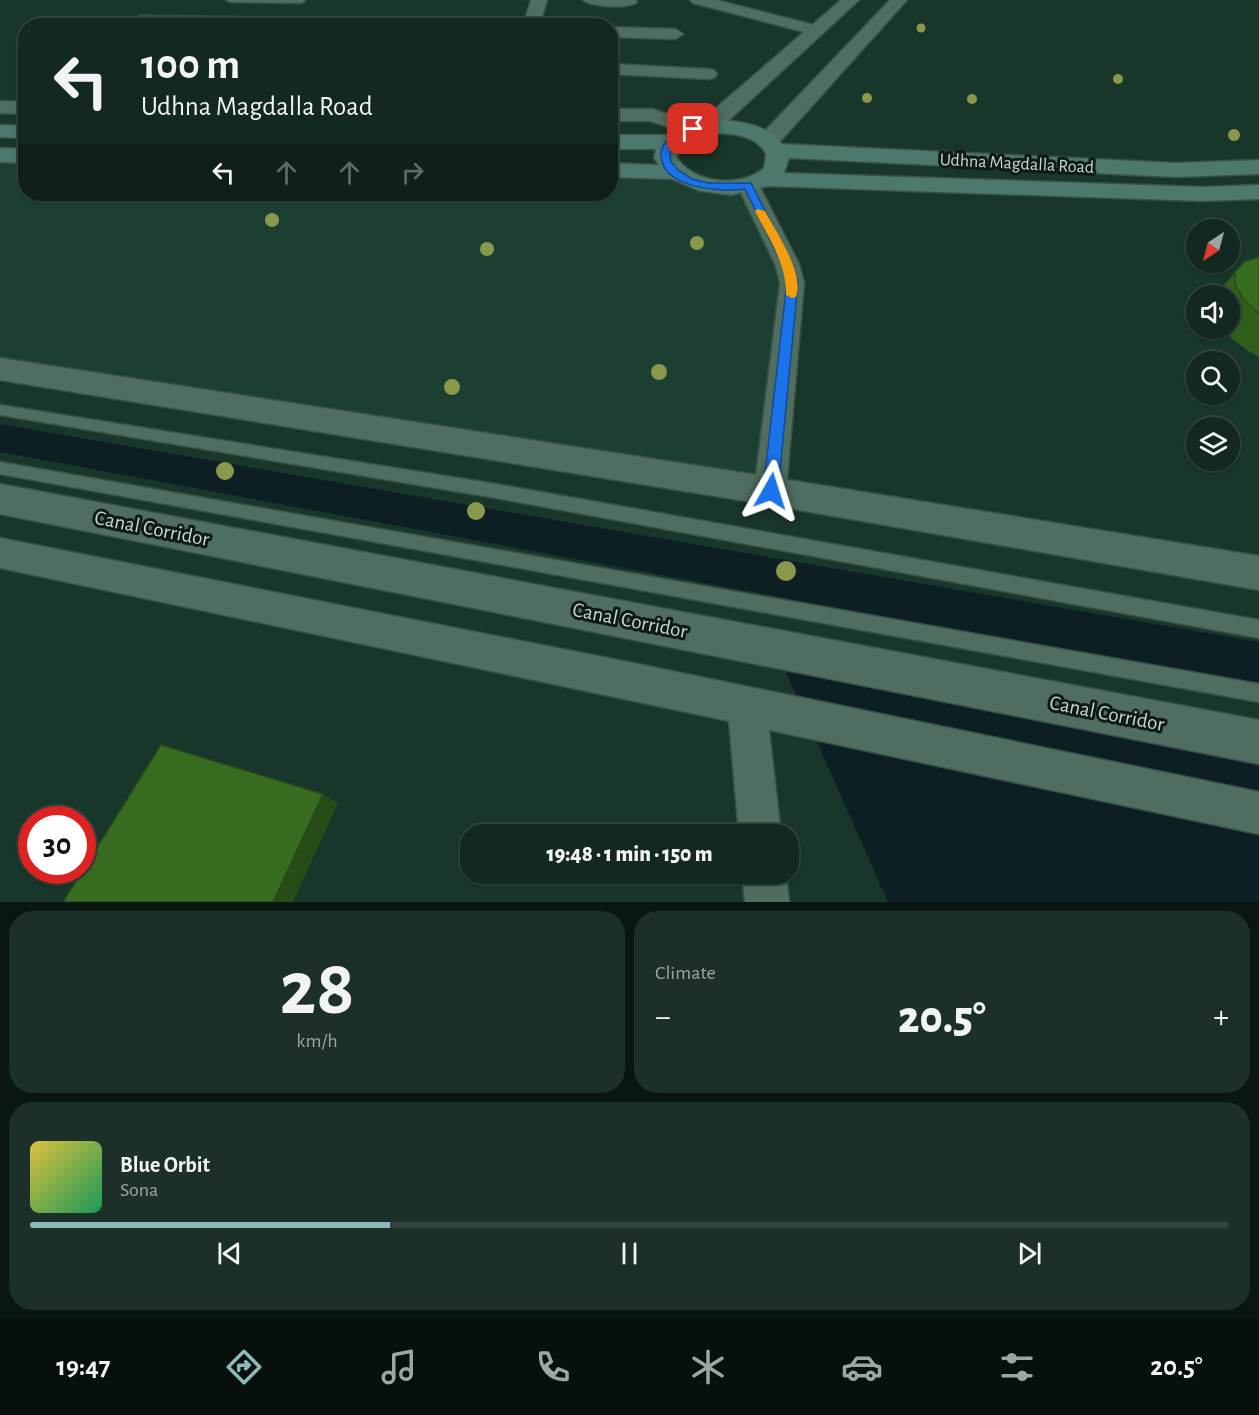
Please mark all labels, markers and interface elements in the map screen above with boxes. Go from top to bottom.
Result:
icon: left [42,42,120,120]
text: 100 m [141,44,240,86]
text: Udhna Magdalla Road [141,93,373,120]
pin [667,103,718,154]
icon: arrive [676,112,709,145]
street label: Udhna Magdalla Road [939,151,1095,177]
icon: left [207,156,240,189]
icon: ahead [270,156,303,189]
icon: ahead [333,156,366,189]
icon: right [396,156,429,189]
north arrow [1186,219,1240,273]
map controls [1186,219,1240,471]
button: sound [1186,285,1240,339]
button: search [1186,351,1240,405]
button: layers [1186,417,1240,471]
position arrow [739,459,803,523]
street label: Canal Corridor [93,507,211,550]
street label: Canal Corridor [571,599,689,642]
street label: Canal Corridor [1048,692,1166,735]
speed limit sign: 30 [18,806,96,884]
text: 19:48 · 1 min · 150 m [547,843,713,865]
text: 28 [279,951,355,1029]
text: Climate [655,963,716,983]
text: 20.5° [898,996,986,1041]
text: − [655,1001,671,1034]
text: + [1213,1001,1229,1034]
text: km/h [296,1031,338,1051]
text: Blue Orbit [120,1154,210,1176]
text: Sona [120,1180,158,1200]
icon: previous [213,1237,246,1270]
icon: pause [613,1237,646,1270]
icon: next [1013,1237,1046,1270]
icon: directions [223,1346,265,1388]
icon: music [378,1346,420,1388]
icon: phone [532,1346,574,1388]
icon: climate [687,1346,729,1388]
icon: car [841,1346,883,1388]
icon: filters [996,1346,1038,1388]
text: 19:47 [56,1353,110,1380]
text: 20.5° [1150,1353,1203,1380]

